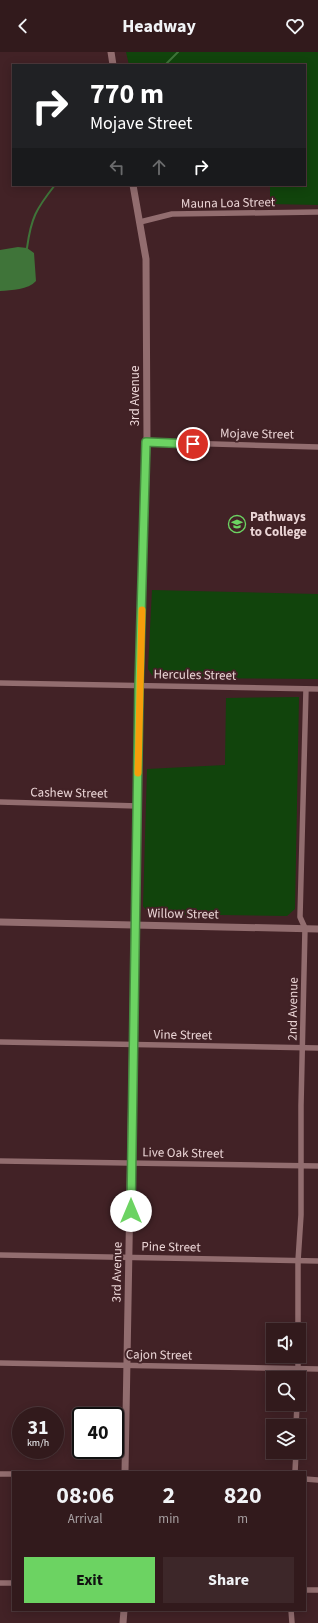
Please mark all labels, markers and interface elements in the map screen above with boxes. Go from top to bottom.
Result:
text: Headway [122,14,196,39]
icon: back [12,15,34,37]
icon: heart [284,15,306,37]
text: 770 m [90,74,164,114]
icon: right [24,80,76,132]
text: Mojave Street [90,111,192,136]
icon: left [106,156,128,178]
icon: ahead [148,156,170,178]
icon: right [190,156,212,178]
street label: Mauna Loa Street [181,193,276,213]
street label: 3rd Avenue [126,366,144,426]
street label: Mojave Street [220,424,295,444]
pin [176,427,210,461]
icon: arrive [182,433,204,455]
place label: Pathways to College [250,508,307,541]
school or university icon: Pathways to College [227,514,247,534]
street label: Hercules Street [154,665,237,685]
street label: Cashew Street [30,783,109,803]
street label: Willow Street [147,904,220,924]
street label: 2nd Avenue [283,977,303,1041]
street label: Vine Street [154,1025,213,1045]
street label: Live Oak Street [142,1143,224,1163]
position arrow [110,1190,152,1232]
street label: Pine Street [141,1237,201,1257]
street label: 3rd Avenue [107,1241,127,1303]
map controls [266,1323,306,1459]
button: sound [266,1323,306,1363]
street label: Cajon Street [126,1345,193,1365]
button: search [266,1371,306,1411]
speed limit sign: 40 [72,1407,124,1459]
text: 31 [27,1414,49,1442]
button: layers [266,1419,306,1459]
text: km/h [27,1436,49,1450]
text: 08:06 [56,1478,114,1513]
text: 2 [163,1478,175,1513]
text: 820 [224,1478,262,1513]
text: Arrival [68,1510,103,1528]
text: min [158,1510,179,1528]
text: m [237,1510,248,1528]
button: Exit [24,1557,155,1603]
button: Share [163,1557,294,1603]

